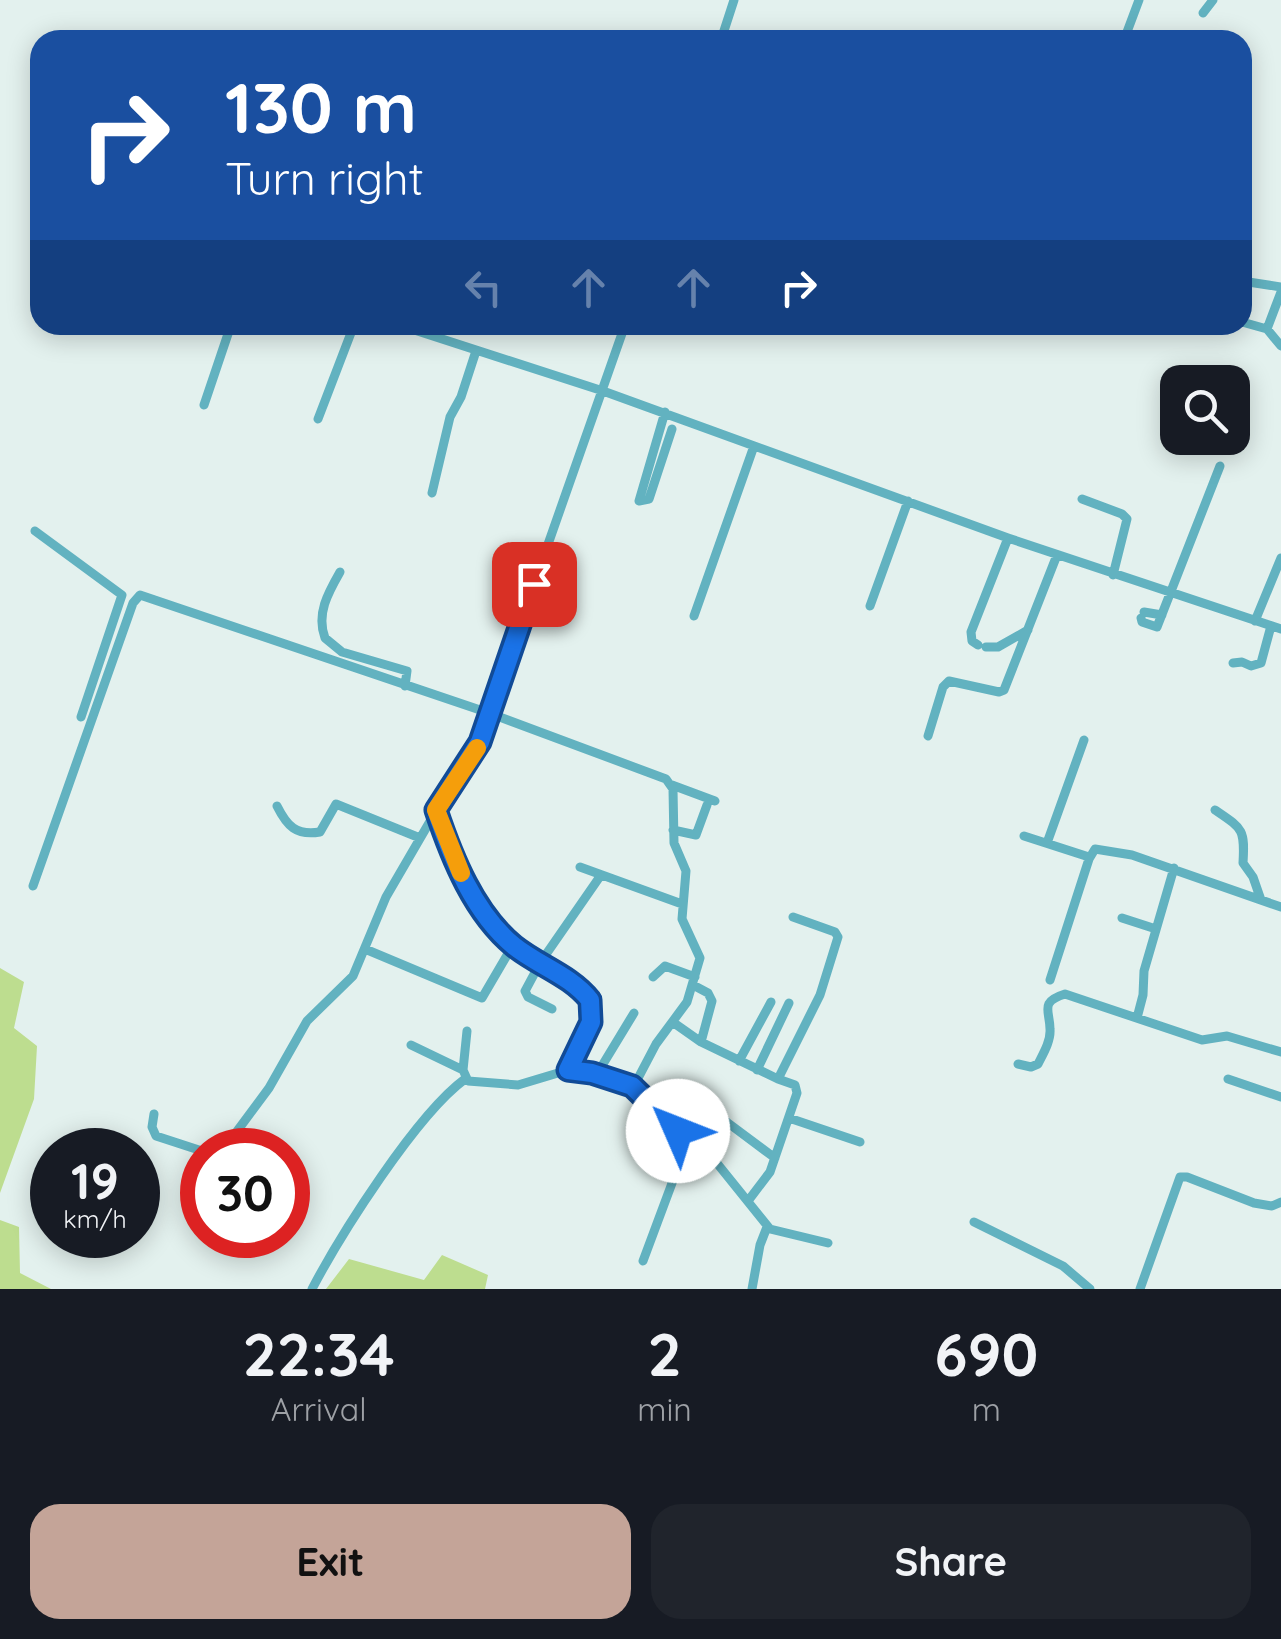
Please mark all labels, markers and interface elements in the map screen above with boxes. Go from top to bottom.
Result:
text: 130 m [225,63,417,151]
icon: right [60,70,190,200]
text: Turn right [225,150,424,206]
icon: left [456,260,511,315]
icon: ahead [561,260,616,315]
icon: ahead [666,260,721,315]
icon: right [771,260,826,315]
map controls [1160,365,1250,455]
button: search [1160,365,1250,455]
pin [492,542,577,627]
icon: arrive [507,557,562,612]
position arrow [626,1079,730,1183]
speed limit sign: 30 [180,1128,310,1258]
text: 19 [71,1149,119,1212]
text: km/h [63,1203,127,1234]
text: 22:34 [243,1316,395,1391]
text: 2 [647,1316,682,1391]
text: 690 [934,1316,1038,1391]
text: Arrival [271,1389,367,1429]
text: min [637,1389,692,1429]
text: m [972,1389,1001,1429]
button: Exit [30,1504,631,1619]
button: Share [651,1504,1251,1619]

